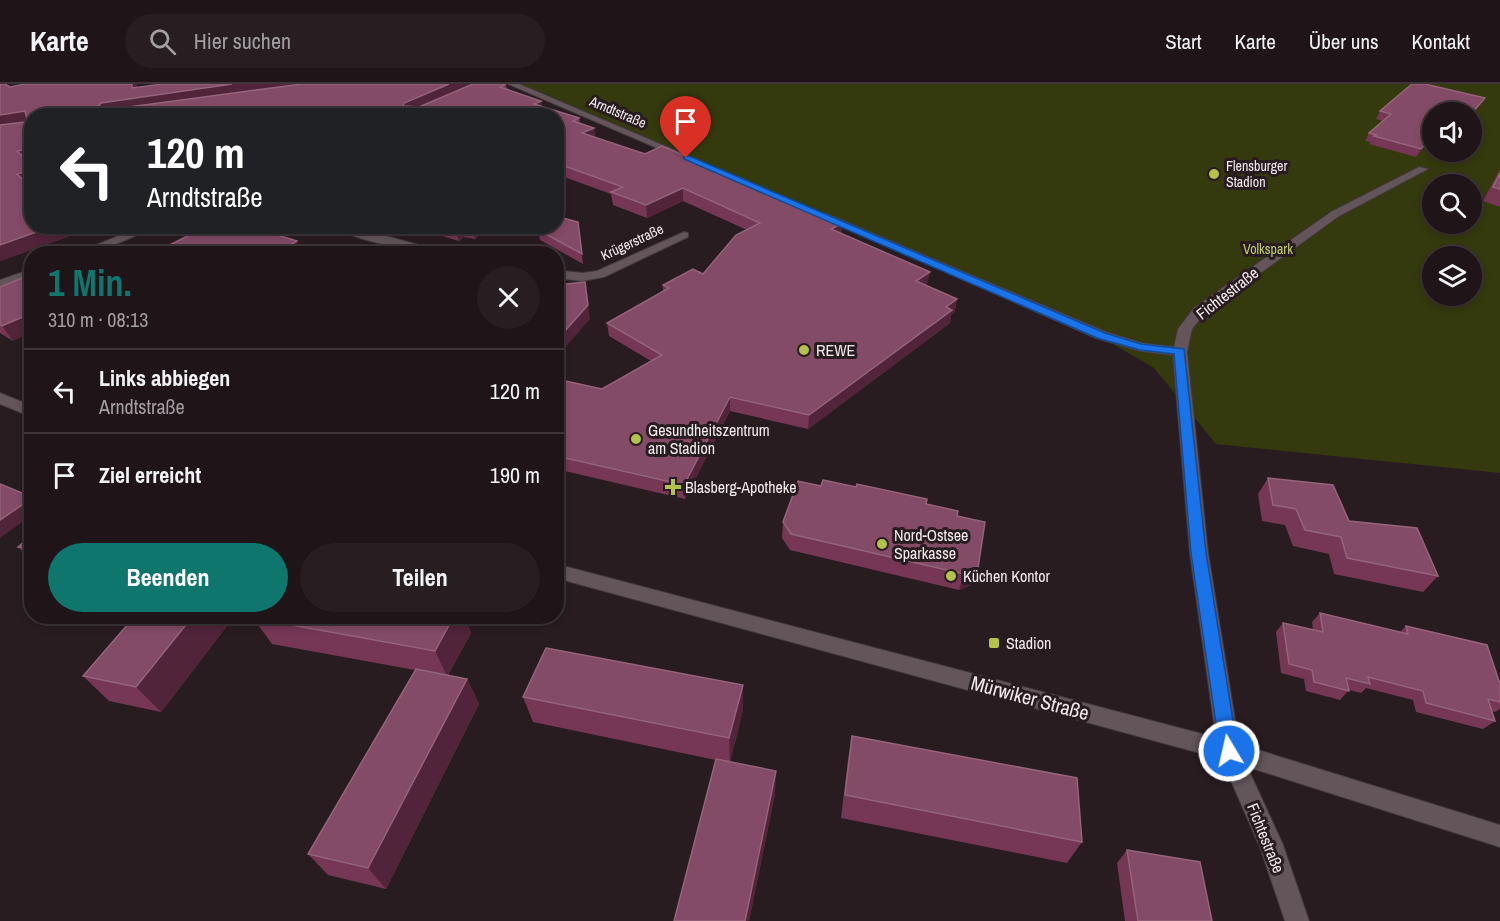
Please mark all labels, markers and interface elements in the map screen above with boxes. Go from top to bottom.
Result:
search box [125,14,545,68]
text: Karte [30,22,89,60]
icon: search [146,25,179,58]
text: Hier suchen [194,26,291,56]
text: Start [1165,27,1202,56]
text: Karte [1235,27,1276,56]
text: Über uns [1309,27,1379,56]
text: Kontakt [1412,27,1470,56]
street label: Arndtstraße [586,92,649,132]
pin [660,96,711,158]
map controls [1422,102,1482,306]
button: sound [1422,102,1482,162]
icon: arrive [669,105,702,138]
text: 120 m [147,125,245,181]
icon: left [48,132,126,210]
place label: Flensburger Stadion [1226,157,1287,191]
marker: Flensburger Stadion [1207,167,1221,181]
button: search [1422,174,1482,234]
text: Arndtstraße [147,179,263,215]
street label: Krügerstraße [598,220,666,264]
park label: Volkspark [1243,240,1293,258]
button: layers [1422,246,1482,306]
text: 1 Min. [48,259,132,307]
street label: Fichtestraße [1191,262,1263,324]
button: close [477,266,540,329]
text: 310 m · 08:13 [48,306,148,333]
place label: REWE [816,339,855,361]
marker: REWE [797,343,811,357]
text: Links abbiegen [99,363,230,393]
icon: left [48,375,81,408]
text: 120 m [490,376,540,406]
text: Arndtstraße [99,393,185,420]
place label: Gesundheitszentrum am Stadion [648,419,770,459]
marker: Gesundheitszentrum am Stadion [629,432,643,446]
icon: arrive [48,459,81,492]
text: Ziel erreicht [99,460,201,490]
text: 190 m [490,460,540,490]
place label: Blasberg-Apotheke [685,476,797,498]
marker: Blasberg-Apotheke [666,480,680,494]
place label: Nord-Ostsee Sparkasse [894,524,968,564]
marker: Nord-Ostsee Sparkasse [875,537,889,551]
button: Beenden [48,543,288,612]
button: Teilen [300,543,540,612]
place label: Küchen Kontor [963,565,1050,587]
marker: Küchen Kontor [944,569,958,583]
place label: Stadion [1006,632,1051,654]
marker: Stadion [987,636,1001,650]
street label: Mürwiker Straße [968,669,1092,726]
position arrow [1197,719,1261,783]
street label: Fichtestraße [1242,800,1290,876]

